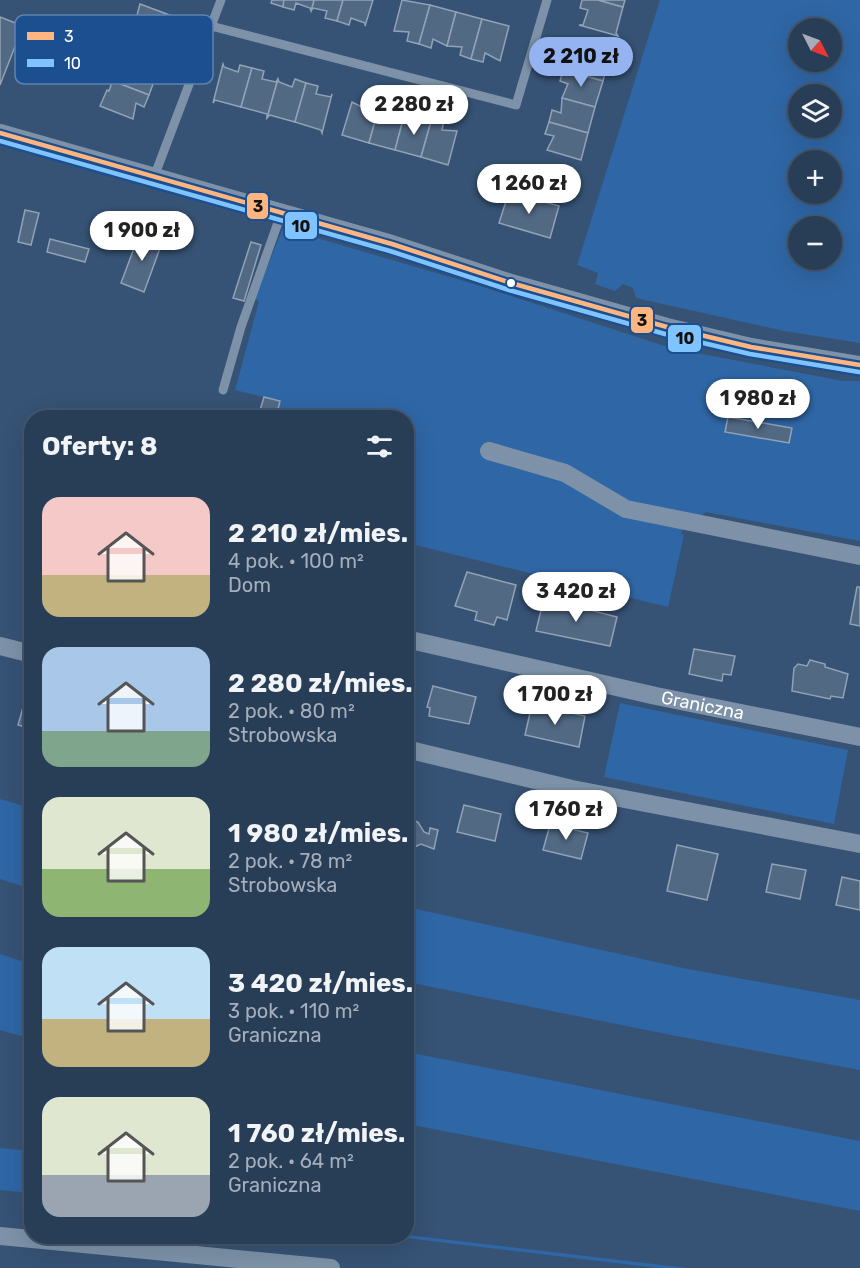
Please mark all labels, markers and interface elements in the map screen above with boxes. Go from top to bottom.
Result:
legend [15,15,213,84]
north arrow [788,18,842,72]
map controls [788,18,842,270]
text: 3 [64,27,74,46]
pin: 2 210 zł [519,37,643,88]
text: 2 210 zł [543,44,619,68]
text: 10 [64,54,81,73]
button: layers [788,84,842,138]
pin: 2 280 zł [352,85,476,136]
text: 2 280 zł [374,92,454,116]
button: + [788,150,842,204]
pin: 1 260 zł [467,164,591,215]
text: 1 260 zł [491,171,567,195]
line badge: 3 [246,192,269,220]
text: 3 [253,197,263,216]
pin: 1 900 zł [80,211,204,262]
line badge: 10 [284,211,318,240]
button: − [788,216,842,270]
text: 10 [292,217,311,236]
text: 1 900 zł [104,218,180,242]
unlabelled marker [505,277,517,289]
line badge: 3 [630,306,654,334]
text: 3 [637,311,647,330]
line badge: 10 [667,324,702,353]
text: 10 [676,329,695,348]
pin: 1 980 zł [696,379,820,430]
text: 1 980 zł [720,386,796,410]
icon: filters [363,430,396,463]
text: Oferty: 8 [42,431,158,462]
text: 2 210 zł/mies. [228,518,408,549]
icon: home [90,521,162,593]
text: 4 pok. · 100 m² [228,549,364,573]
pin: 3 420 zł [514,572,638,623]
text: Dom [228,573,271,597]
text: 3 420 zł [536,579,616,603]
text: 2 280 zł/mies. [228,668,413,699]
icon: home [90,671,162,743]
pin: 1 700 zł [493,675,617,726]
text: 1 700 zł [517,682,593,706]
street label: Graniczna [659,686,746,724]
text: 2 pok. · 80 m² [228,699,355,723]
text: Strobowska [228,723,337,747]
pin: 1 760 zł [504,790,628,841]
text: 1 760 zł [529,797,603,821]
text: 1 980 zł/mies. [228,818,409,849]
icon: home [90,821,162,893]
text: 2 pok. · 78 m² [228,849,352,873]
text: Strobowska [228,873,337,897]
text: 3 420 zł/mies. [228,968,413,999]
icon: home [90,971,162,1043]
text: 3 pok. · 110 m² [228,999,359,1023]
text: Graniczna [228,1023,321,1047]
text: 1 760 zł/mies. [228,1118,405,1149]
icon: home [90,1121,162,1193]
text: 2 pok. · 64 m² [228,1149,354,1173]
text: Graniczna [228,1173,321,1197]

